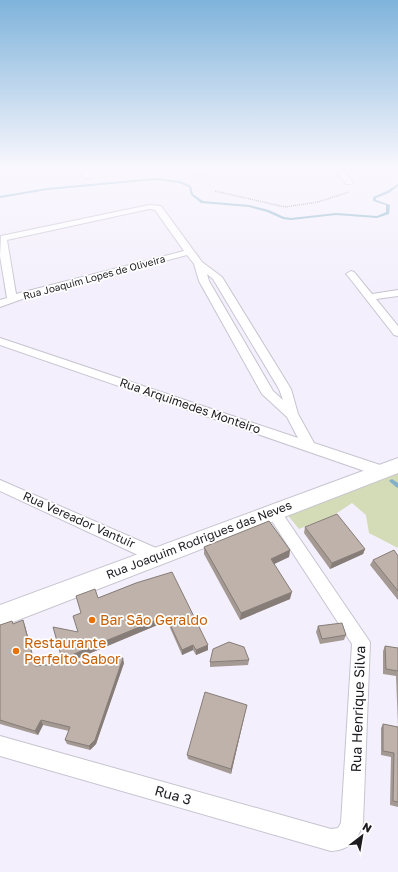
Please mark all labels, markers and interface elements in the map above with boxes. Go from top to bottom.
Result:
street label: Rua Joaquim Lopes de Oliveira [22,252,166,302]
street label: Rua Arquimedes Monteiro [118,374,263,437]
street label: Rua Vereador Vantuir [21,488,138,551]
street label: Rua Joaquim Rodrigues das Neves [104,497,294,582]
place label: Bar São Geraldo [100,611,208,628]
marker: Bar São Geraldo [87,615,97,625]
place label: Restaurante Perfeito Sabor [24,634,121,667]
street label: Rua Henrique Silva [347,645,368,773]
marker: Restaurante Perfeito Sabor [11,646,21,656]
street label: Rua 3 [153,781,193,808]
north arrow [342,816,382,856]
text: N [360,819,374,835]

